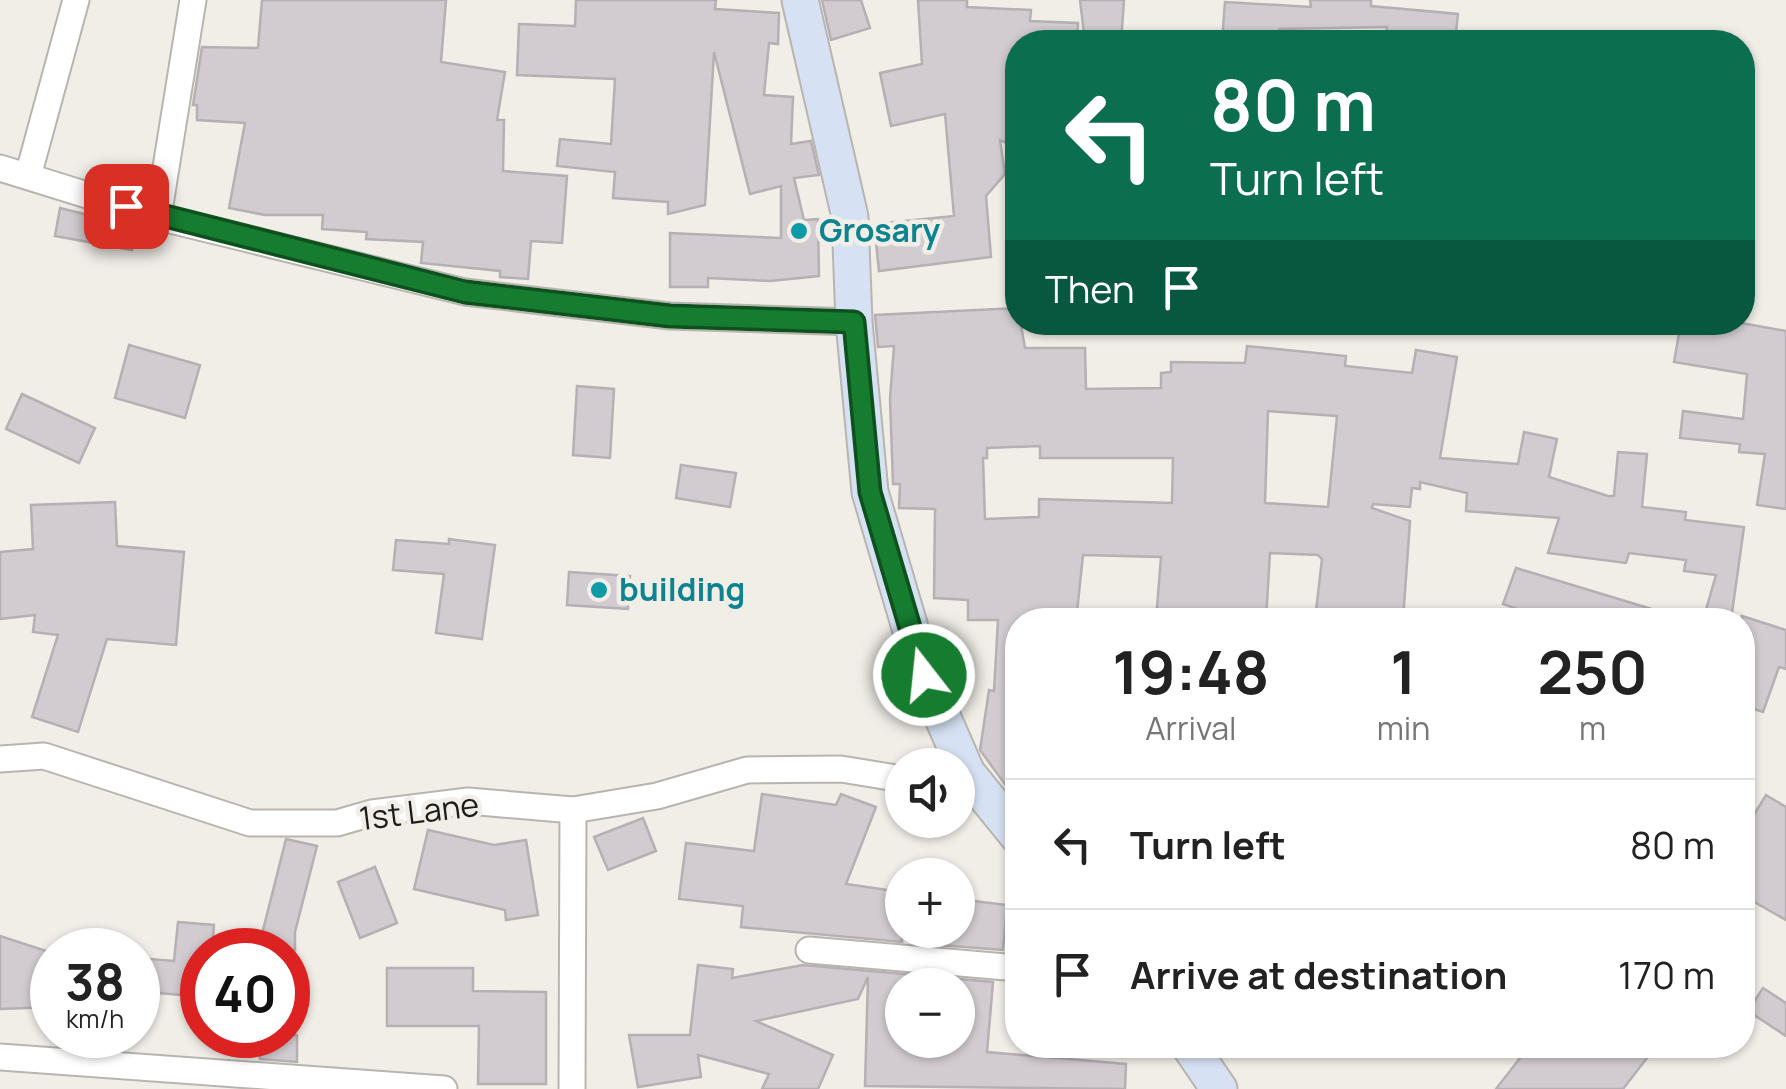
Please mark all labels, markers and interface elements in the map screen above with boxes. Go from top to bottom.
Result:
text: 80 m [1210,56,1376,152]
icon: left [1045,70,1175,200]
text: Turn left [1210,147,1384,209]
pin [84,164,169,249]
icon: arrive [99,179,154,234]
place label: Grosary [819,208,940,252]
marker: Grosary [788,220,810,242]
icon: arrive [1154,260,1209,315]
text: Then [1045,262,1134,314]
place label: building [619,567,745,611]
marker: building [588,579,610,601]
position arrow [872,623,976,727]
text: 19:48 [1112,630,1270,712]
text: 1 [1390,630,1417,712]
text: 250 [1537,630,1648,712]
text: Arrival [1145,706,1237,750]
text: min [1377,706,1430,750]
text: m [1579,706,1606,750]
map controls [885,748,975,1058]
button: sound [885,748,975,838]
street label: 1st Lane [357,782,481,840]
icon: left [1045,817,1100,872]
text: Turn left [1130,818,1286,870]
text: 80 m [1630,818,1715,870]
button: + [885,858,975,948]
speed limit sign: 40 [180,928,310,1058]
text: 38 [65,947,125,1015]
icon: arrive [1045,947,1100,1002]
text: Arrive at destination [1130,948,1507,1000]
text: 170 m [1618,948,1715,1000]
button: − [885,968,975,1058]
text: km/h [66,1001,124,1036]

